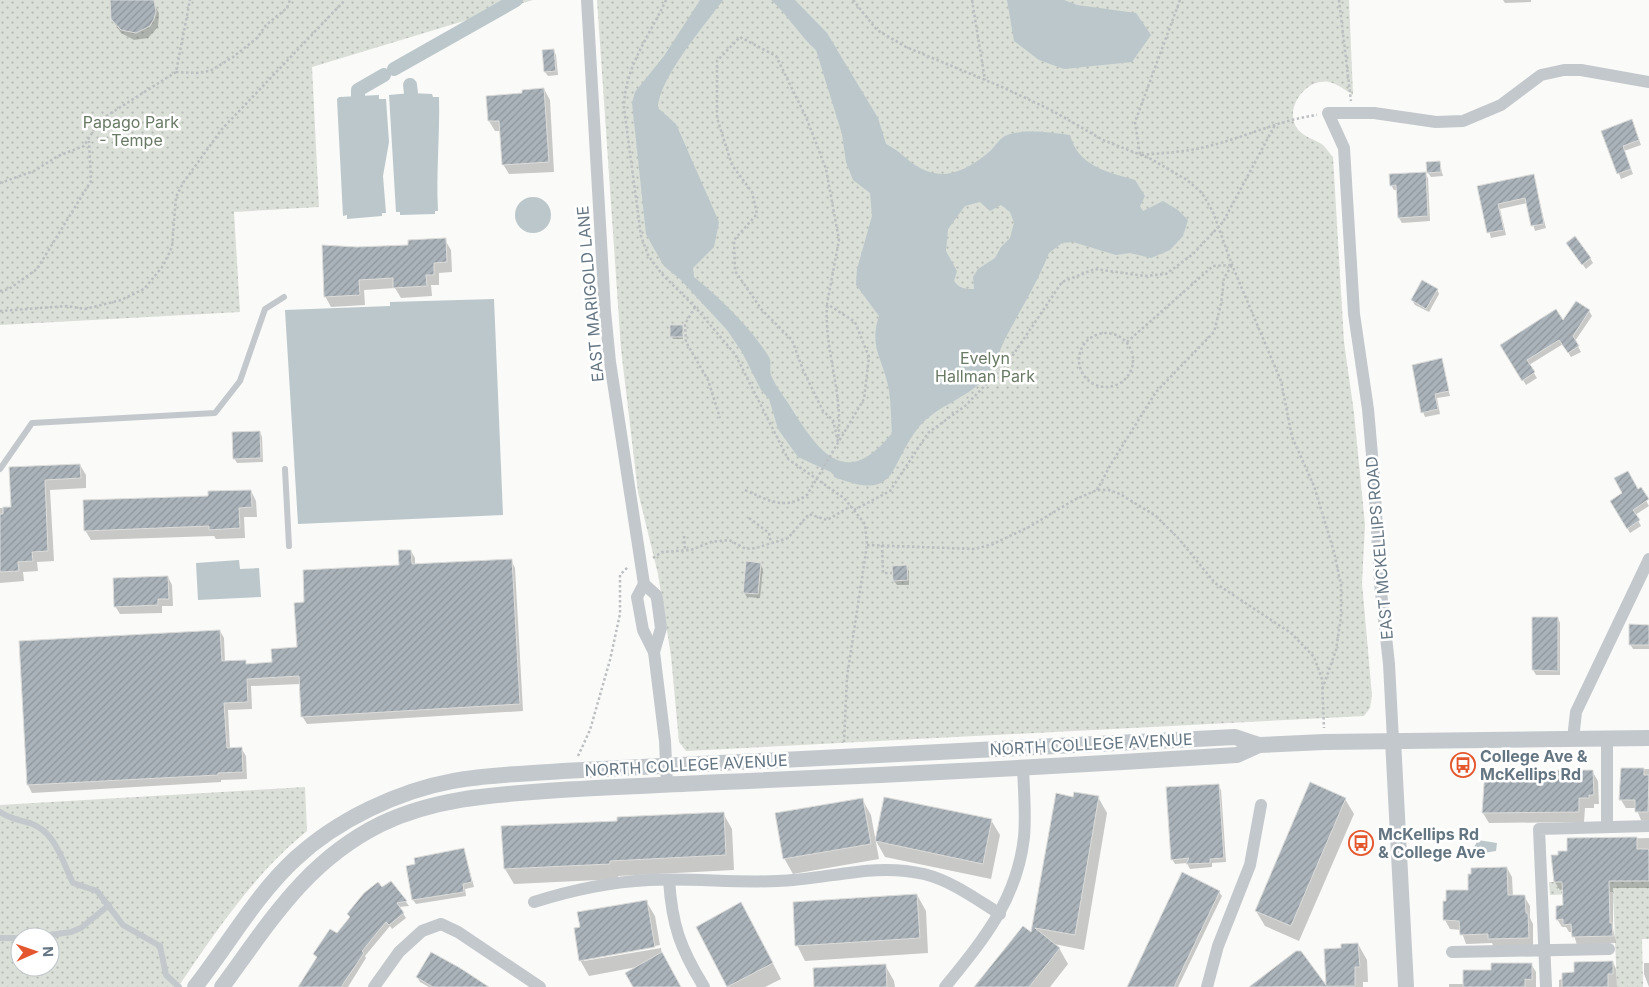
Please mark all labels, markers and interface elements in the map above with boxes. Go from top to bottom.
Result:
park label: Papago Park - Tempe [83,112,179,150]
street label: EAST MARIGOLD LANE [572,205,608,383]
park label: Evelyn Hallman Park [935,348,1035,386]
street label: EAST MCKELLIPS ROAD [1361,455,1397,641]
street label: NORTH COLLEGE AVENUE [989,729,1193,759]
place label: College Ave & McKellips Rd [1480,746,1588,784]
street label: NORTH COLLEGE AVENUE [584,750,788,780]
bus stop icon: College Ave & McKellips Rd [1450,752,1476,778]
place label: McKellips Rd & College Ave [1378,824,1486,862]
bus stop icon: McKellips Rd & College Ave [1348,830,1374,856]
north arrow [10,927,60,977]
text: N [40,946,57,957]

